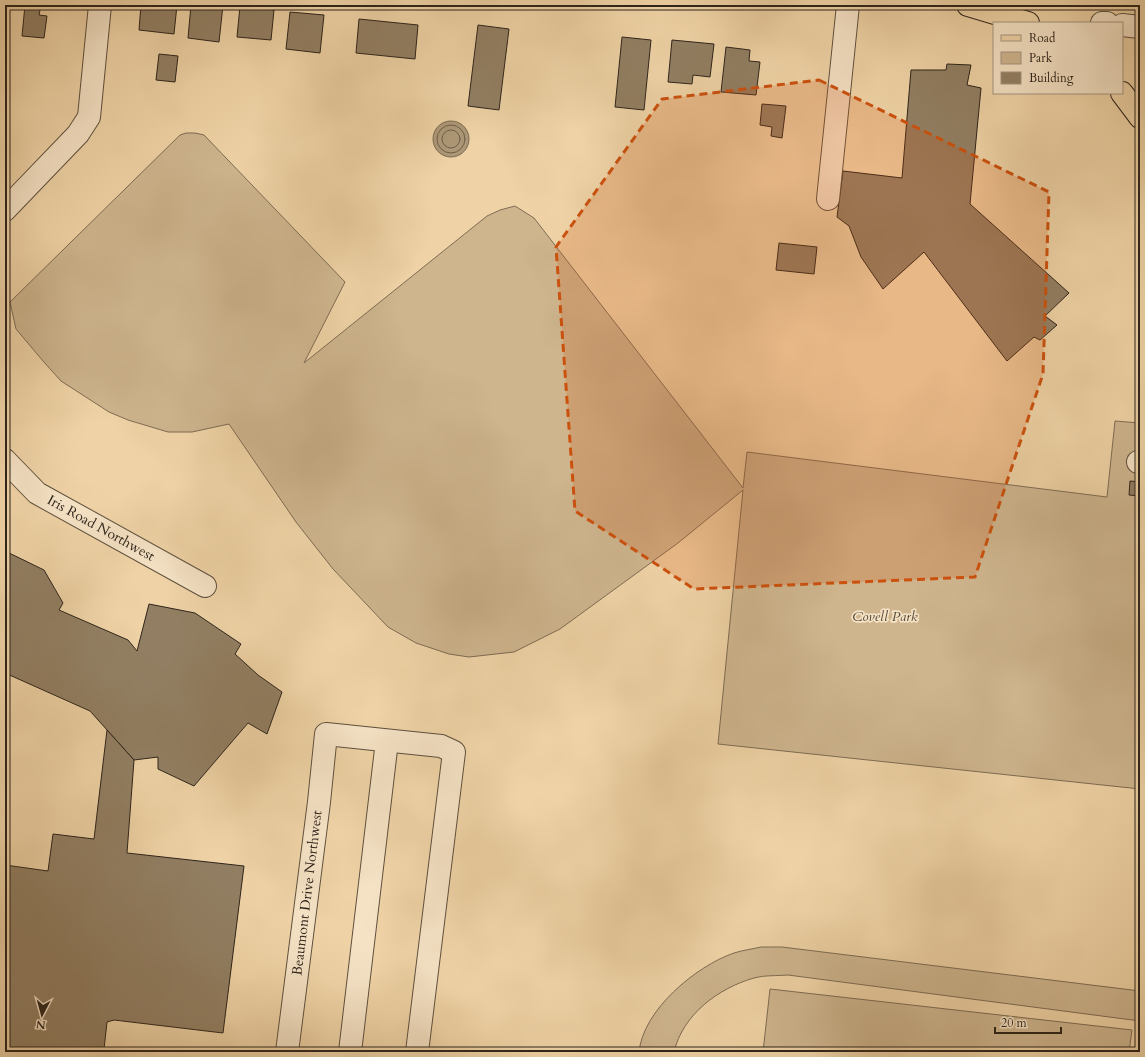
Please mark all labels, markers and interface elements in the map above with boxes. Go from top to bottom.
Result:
legend [993,22,1123,94]
text: Road [1029,30,1056,46]
text: Park [1029,50,1053,66]
text: Building [1029,70,1074,86]
street label: Iris Road Northwest [44,491,159,566]
park label: Covell Park [852,607,918,626]
street label: Beaumont Drive Northwest [287,809,327,977]
north arrow [22,995,62,1035]
scale bar [995,1009,1061,1035]
text: 20 m [1001,1015,1028,1031]
text: N [35,1016,47,1032]

